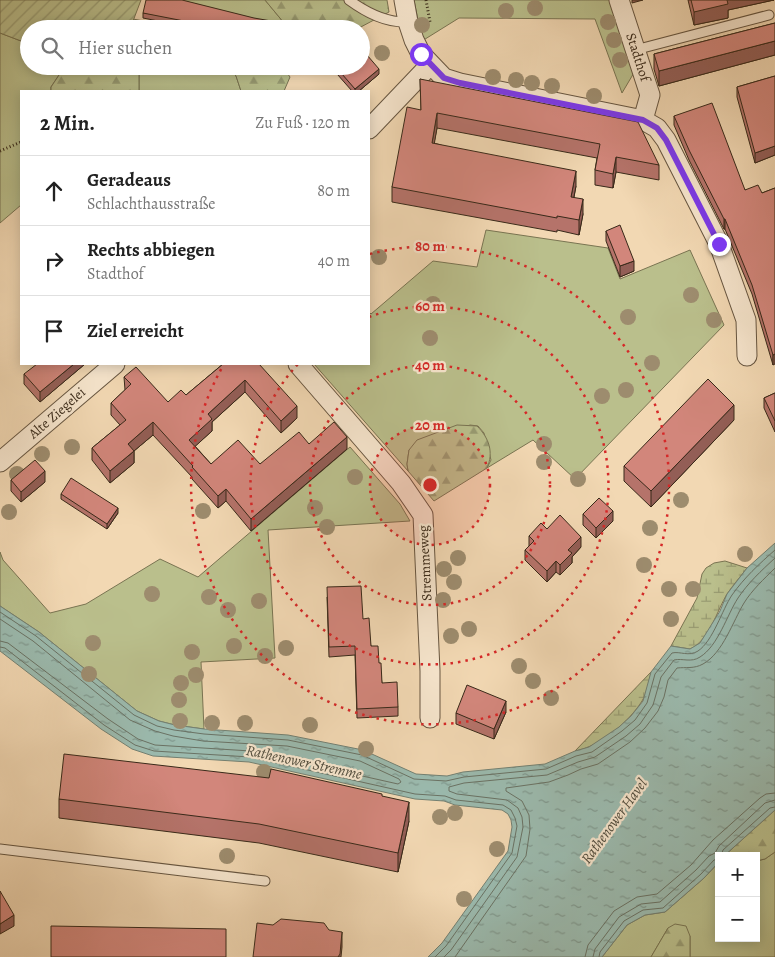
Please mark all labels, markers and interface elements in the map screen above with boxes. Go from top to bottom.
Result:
search box [20,20,370,75]
street label: Stadthof [621,30,655,86]
icon: search [38,34,66,62]
text: Hier suchen [78,35,172,61]
route start [410,43,433,66]
text: 2 Min. [40,109,95,137]
text: Zu Fuß · 120 m [255,112,350,134]
text: Geradeaus [87,167,171,193]
icon: ahead [40,177,68,205]
text: 80 m [317,180,350,202]
text: Schlachthausstraße [87,193,215,215]
route end [708,233,731,256]
text: 80 m [415,236,445,256]
text: Rechts abbiegen [87,237,215,263]
icon: right [40,247,68,275]
text: 40 m [318,250,350,272]
text: Stadthof [87,263,144,285]
text: 60 m [415,296,445,316]
icon: arrive [40,317,68,345]
text: Ziel erreicht [87,318,184,344]
text: 40 m [415,355,445,375]
street label: Alte Ziegelei [24,383,90,444]
text: 20 m [415,415,445,435]
centre of rings [421,476,439,494]
street label: Stremmeweg [414,525,436,601]
water label: Rathenower Stremme [244,740,364,784]
water label: Rathenower Havel [576,774,652,868]
map controls [715,852,760,942]
button: + [715,852,760,897]
button: − [715,897,760,942]

